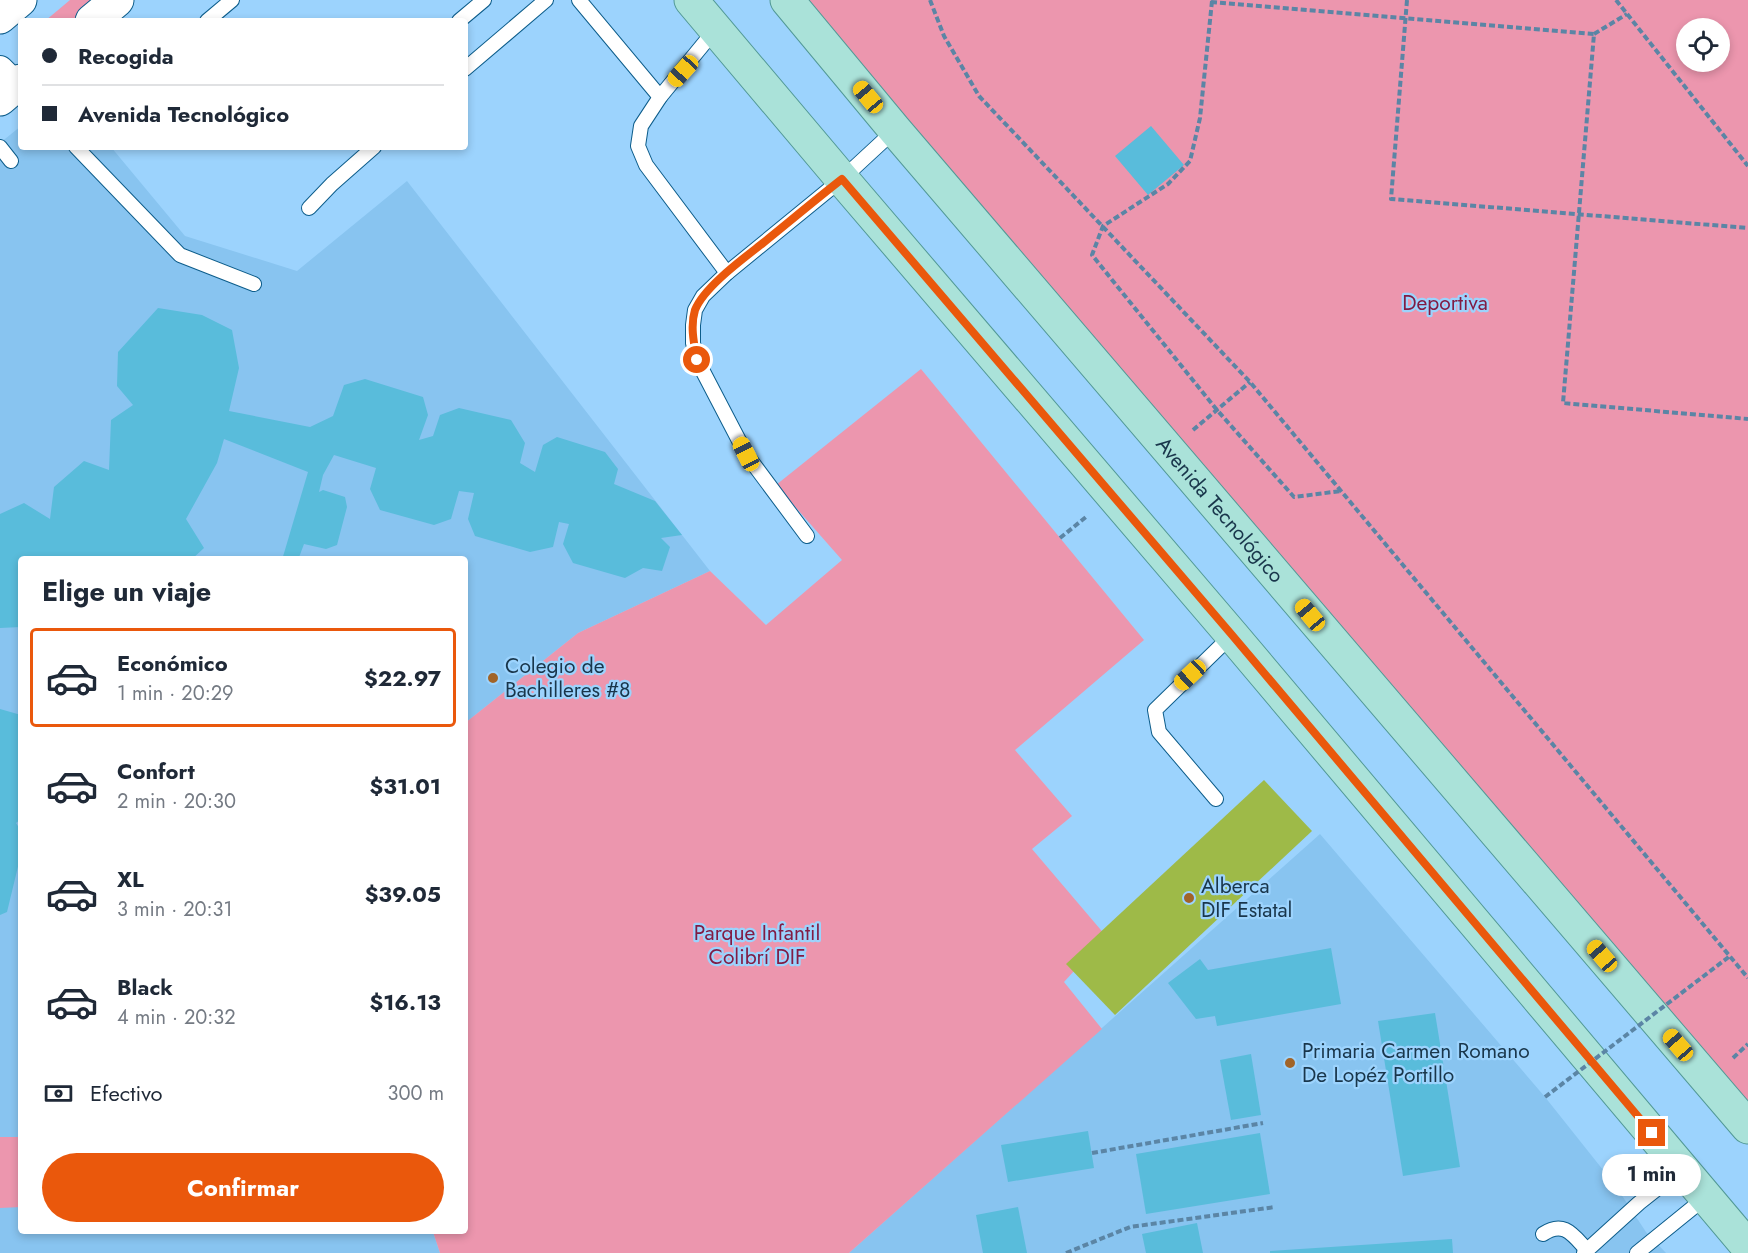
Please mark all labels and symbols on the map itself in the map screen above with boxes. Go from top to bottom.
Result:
car [664,52,702,90]
car [850,77,886,117]
park label: Deportiva [1402,288,1488,318]
route start [683,346,710,373]
street label: Avenida Tecnológico [1149,430,1291,590]
car [730,434,762,474]
car [1292,595,1328,635]
place label: Colegio de Bachilleres #8 [505,651,630,705]
car [1171,656,1209,694]
marker: Colegio de Bachilleres #8 [486,671,500,685]
place label: Alberca DIF Estatal [1201,871,1292,925]
marker: Alberca DIF Estatal [1182,891,1196,905]
park label: Parque Infantil Colibrí DIF [694,918,820,972]
car [1583,937,1621,975]
car [1659,1026,1697,1064]
place label: Primaria Carmen Romano De Lopéz Portillo [1302,1036,1530,1090]
marker: Primaria Carmen Romano De Lopéz Portillo [1283,1056,1297,1070]
route end [1638,1119,1665,1146]
callout: 1 min [1602,1154,1702,1196]

